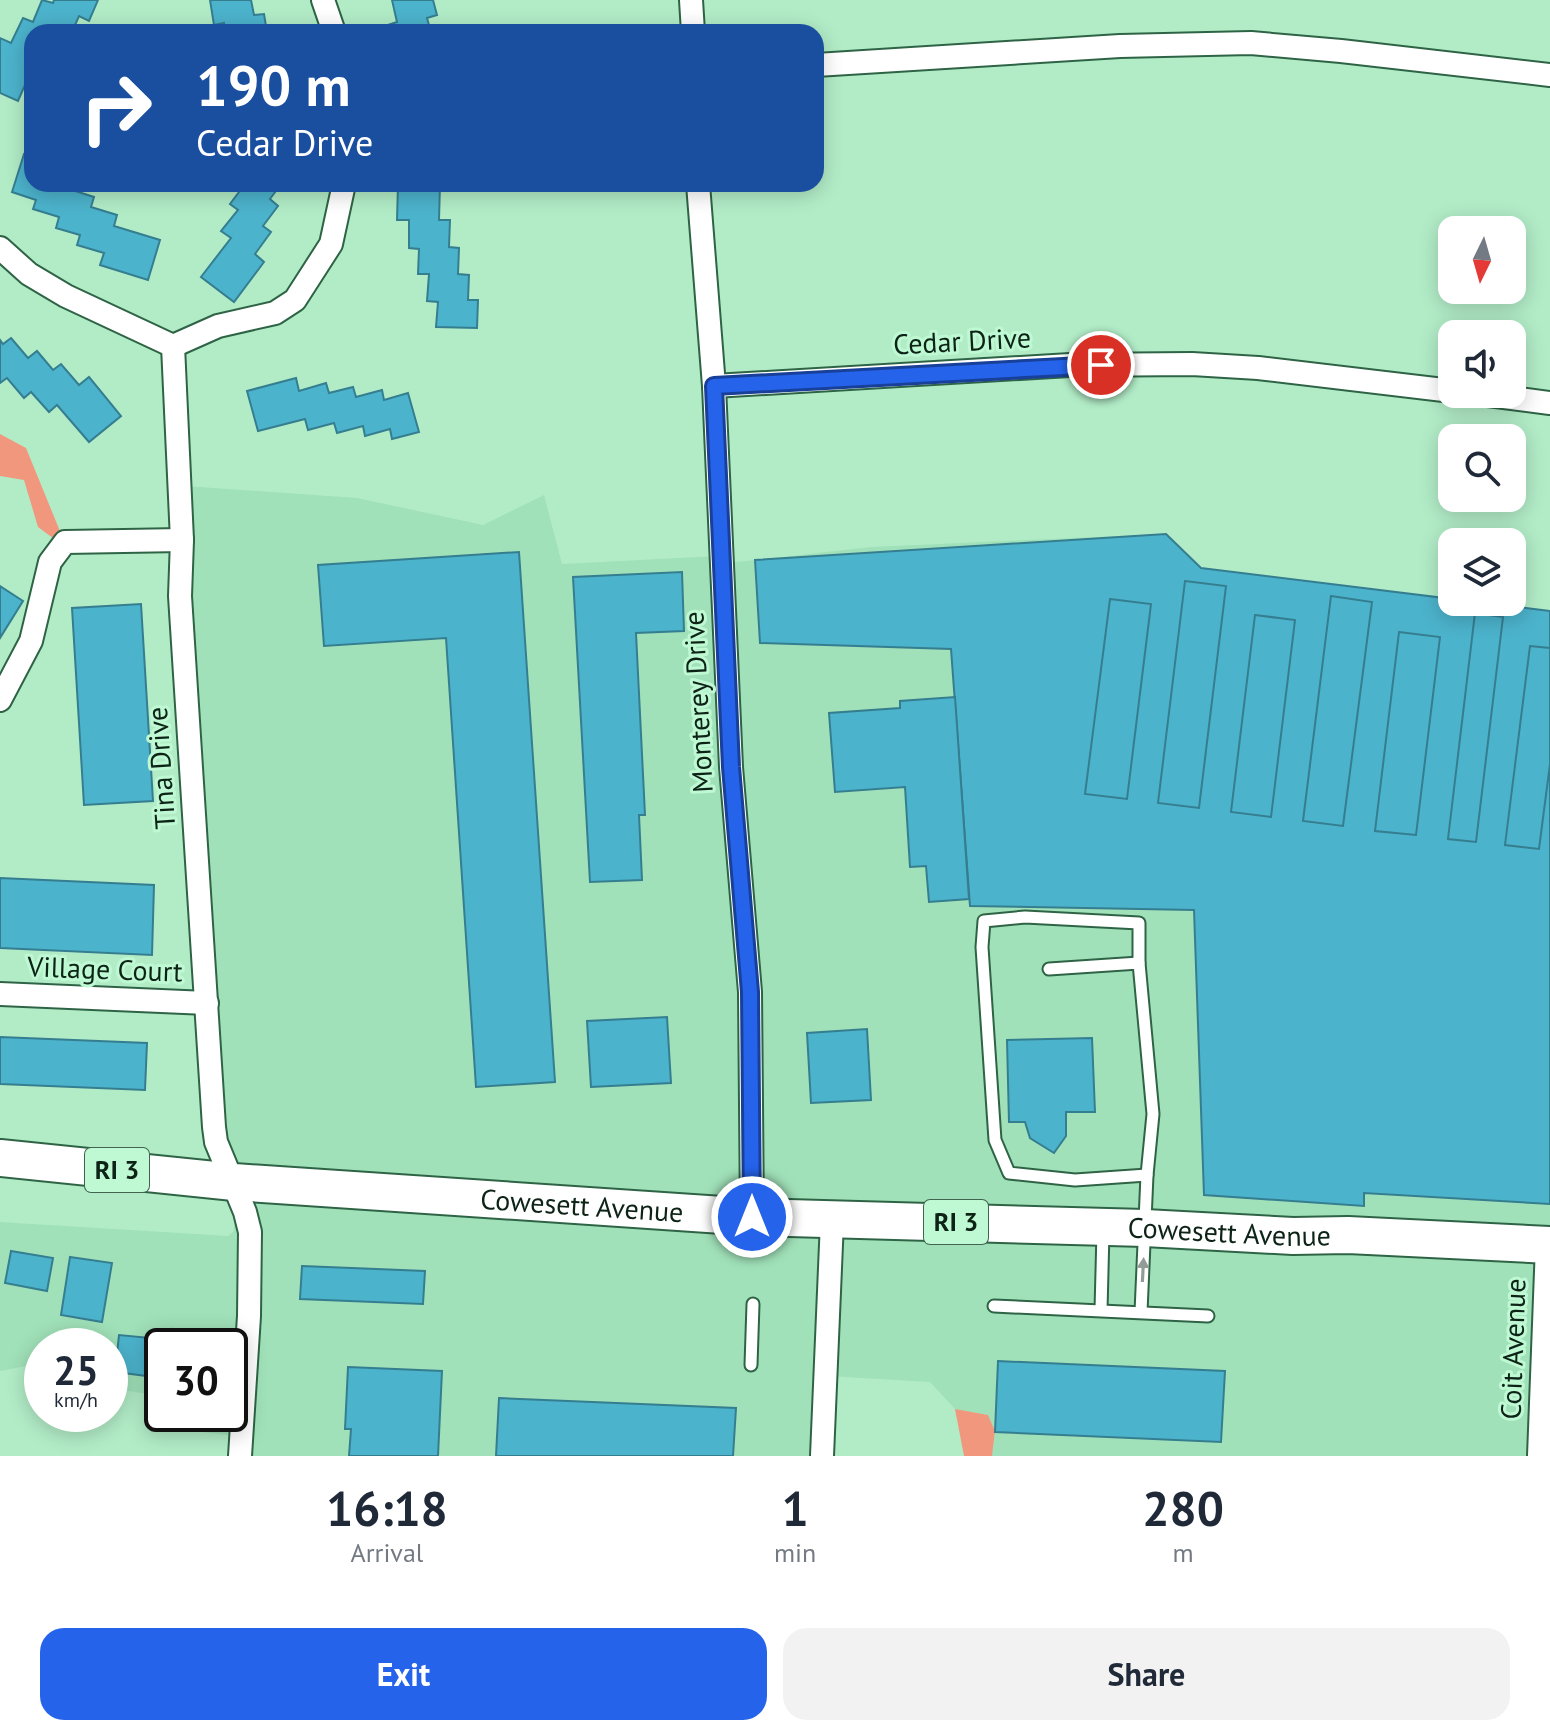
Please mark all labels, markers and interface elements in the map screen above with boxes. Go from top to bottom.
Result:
text: 190 m [196,49,351,121]
icon: right [64,56,168,160]
text: Cedar Drive [196,119,373,166]
north arrow [1438,216,1526,304]
map controls [1438,216,1526,616]
street label: Cedar Drive [892,318,1032,363]
button: sound [1438,320,1526,408]
pin [1067,331,1135,399]
icon: arrive [1079,343,1123,387]
button: search [1438,424,1526,512]
button: layers [1438,528,1526,616]
street label: Monterey Drive [674,611,721,794]
street label: Tina Drive [138,706,183,830]
street label: Village Court [26,947,184,990]
road number: RI 3 [85,1148,149,1192]
position arrow [710,1175,794,1259]
street label: Cowesett Avenue [479,1180,685,1230]
road number: RI 3 [924,1200,988,1244]
street label: Cowesett Avenue [1127,1209,1331,1254]
one-way arrow [1137,1257,1150,1282]
street label: Coit Avenue [1492,1278,1533,1420]
speed limit sign: 30 [144,1328,248,1432]
text: 25 [53,1344,99,1396]
text: km/h [54,1387,98,1413]
text: 16:18 [326,1477,448,1539]
text: 1 [781,1477,809,1539]
text: 280 [1142,1477,1224,1539]
text: Arrival [351,1536,423,1569]
text: min [774,1536,816,1569]
text: m [1173,1536,1194,1569]
button: Exit [40,1628,767,1720]
button: Share [783,1628,1510,1720]

